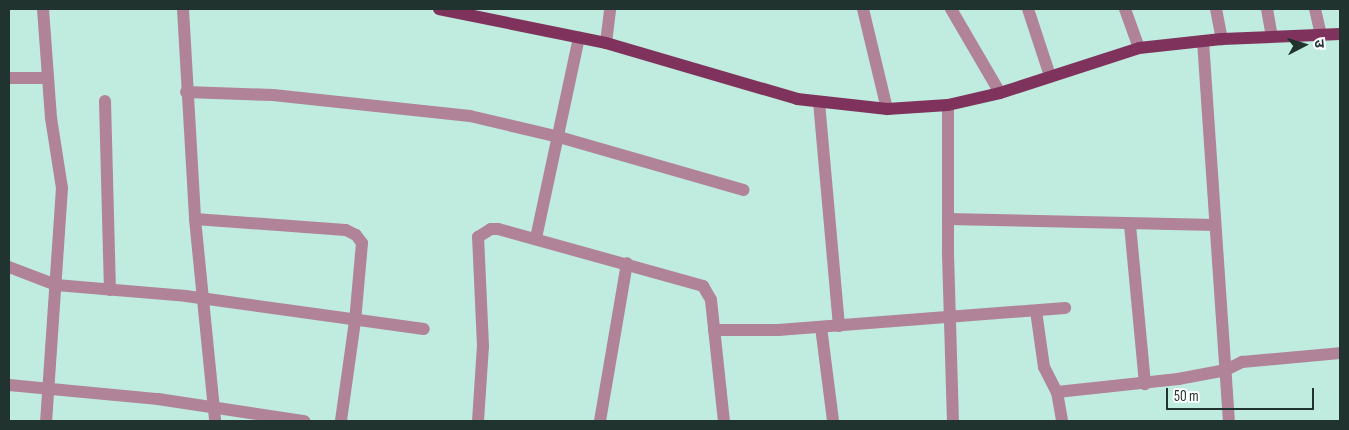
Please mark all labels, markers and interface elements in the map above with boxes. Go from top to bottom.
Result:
north arrow [1279,20,1329,70]
text: उ [1311,39,1328,48]
scale bar [1169,378,1316,410]
text: 50 m [1174,387,1199,406]

